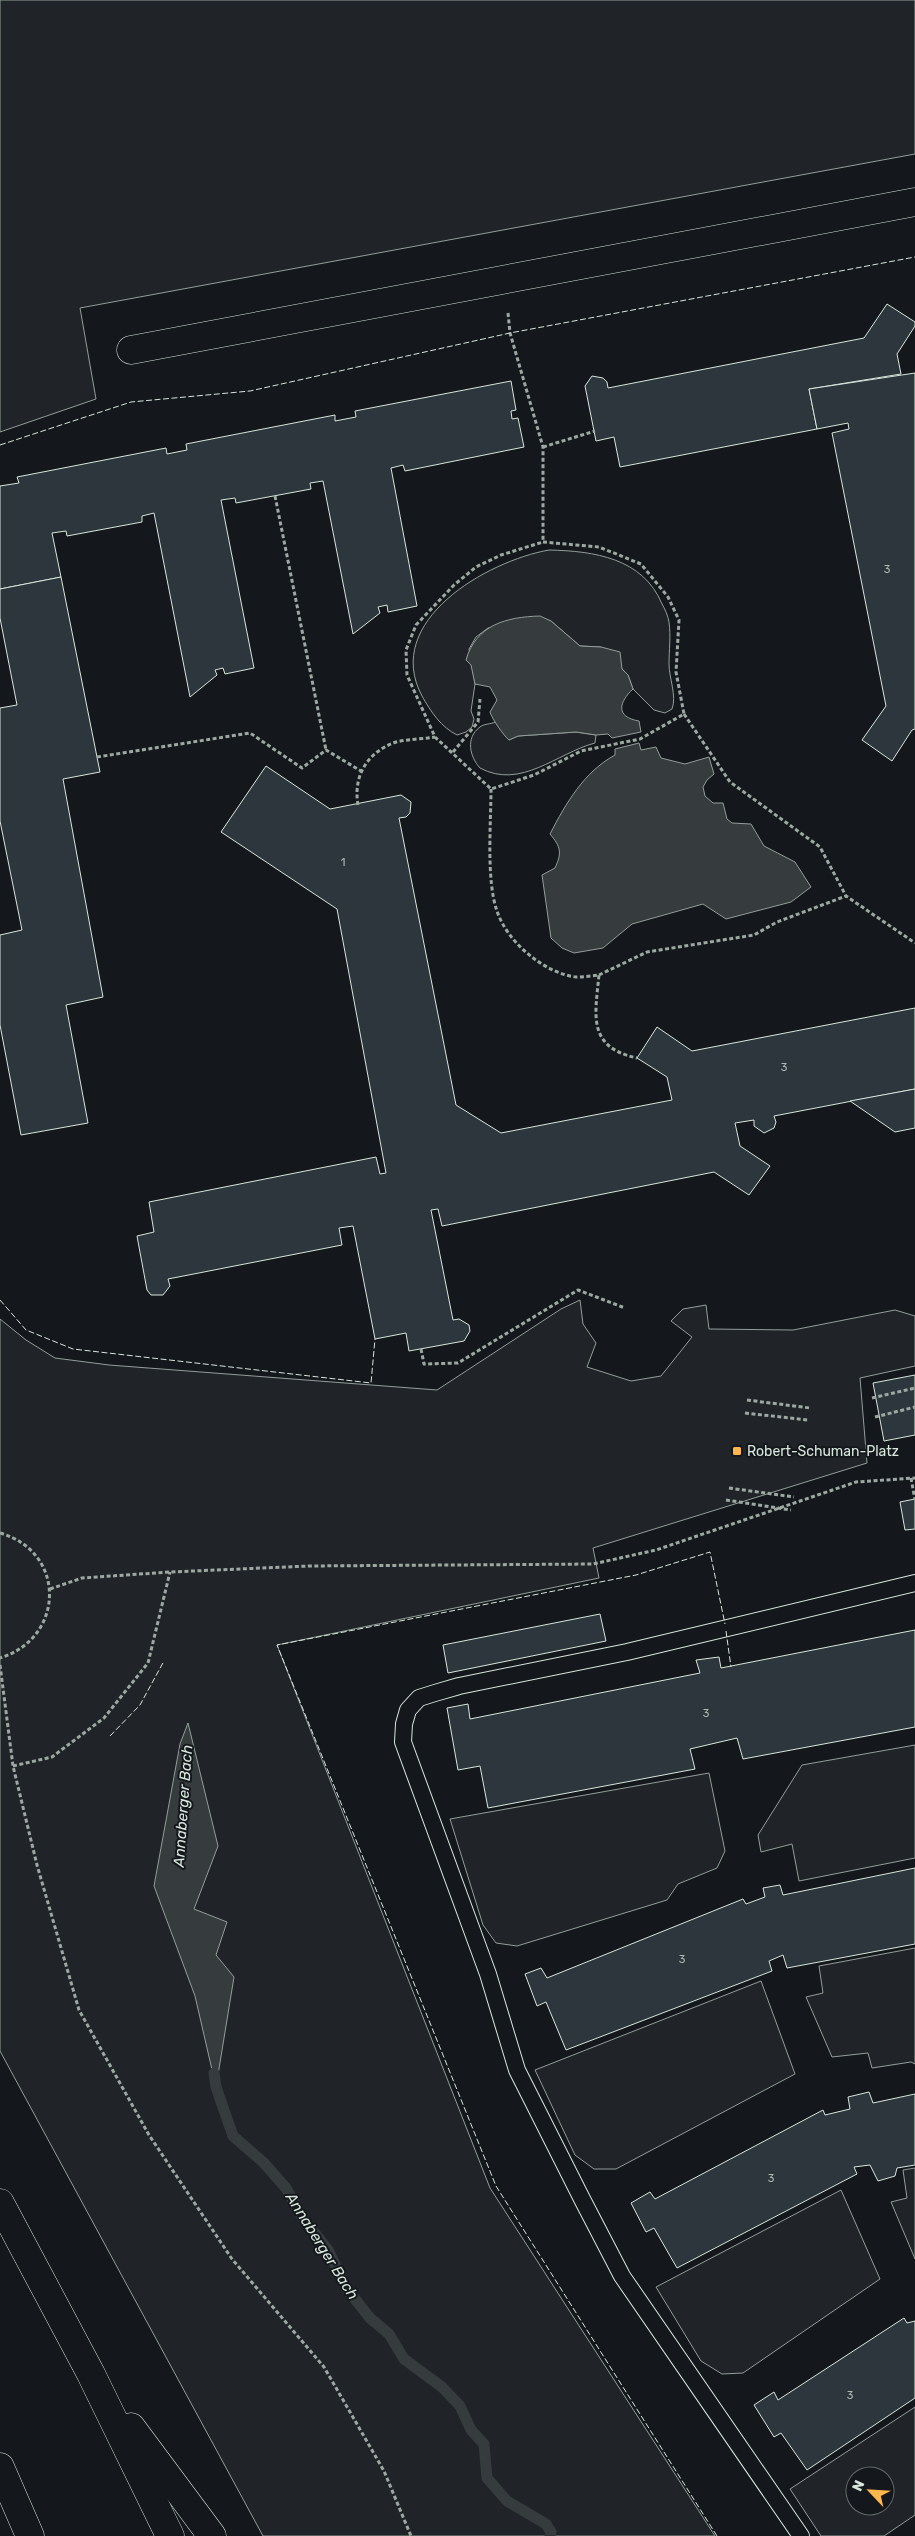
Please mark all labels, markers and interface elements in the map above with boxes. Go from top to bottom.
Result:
house number: 3 [884,563,891,576]
house number: 1 [341,856,345,869]
house number: 3 [781,1061,788,1074]
place label: Robert-Schuman-Platz [747,1443,899,1460]
marker: Robert-Schuman-Platz [731,1445,743,1457]
house number: 3 [703,1707,710,1720]
water label: Annaberger Bach [170,1744,196,1869]
house number: 3 [679,1953,686,1966]
house number: 3 [768,2172,775,2185]
water label: Annaberger Bach [281,2188,362,2303]
house number: 3 [847,2389,854,2402]
north arrow [845,2466,895,2516]
text: N [849,2478,869,2494]

